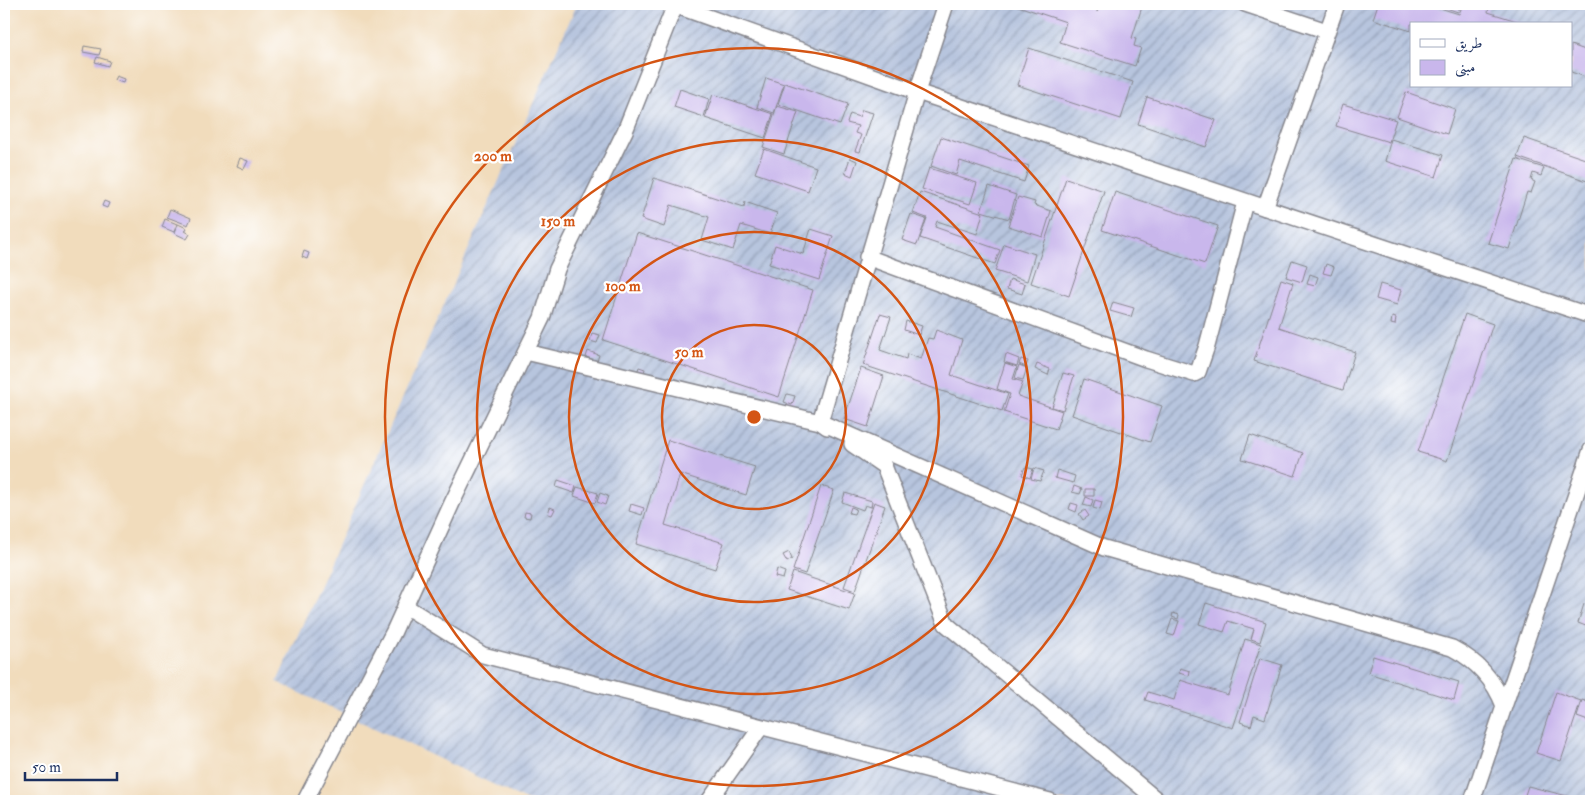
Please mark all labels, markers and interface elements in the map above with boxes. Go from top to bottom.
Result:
legend [1410,22,1572,88]
text: طريق [1455,34,1482,53]
text: مبنى [1455,58,1475,78]
text: 200 m [474,147,512,166]
text: 150 m [541,212,575,231]
text: 100 m [605,277,641,296]
text: 50 m [675,343,704,362]
centre of rings [745,408,763,426]
scale bar [25,750,118,782]
text: 50 m [32,758,61,777]

